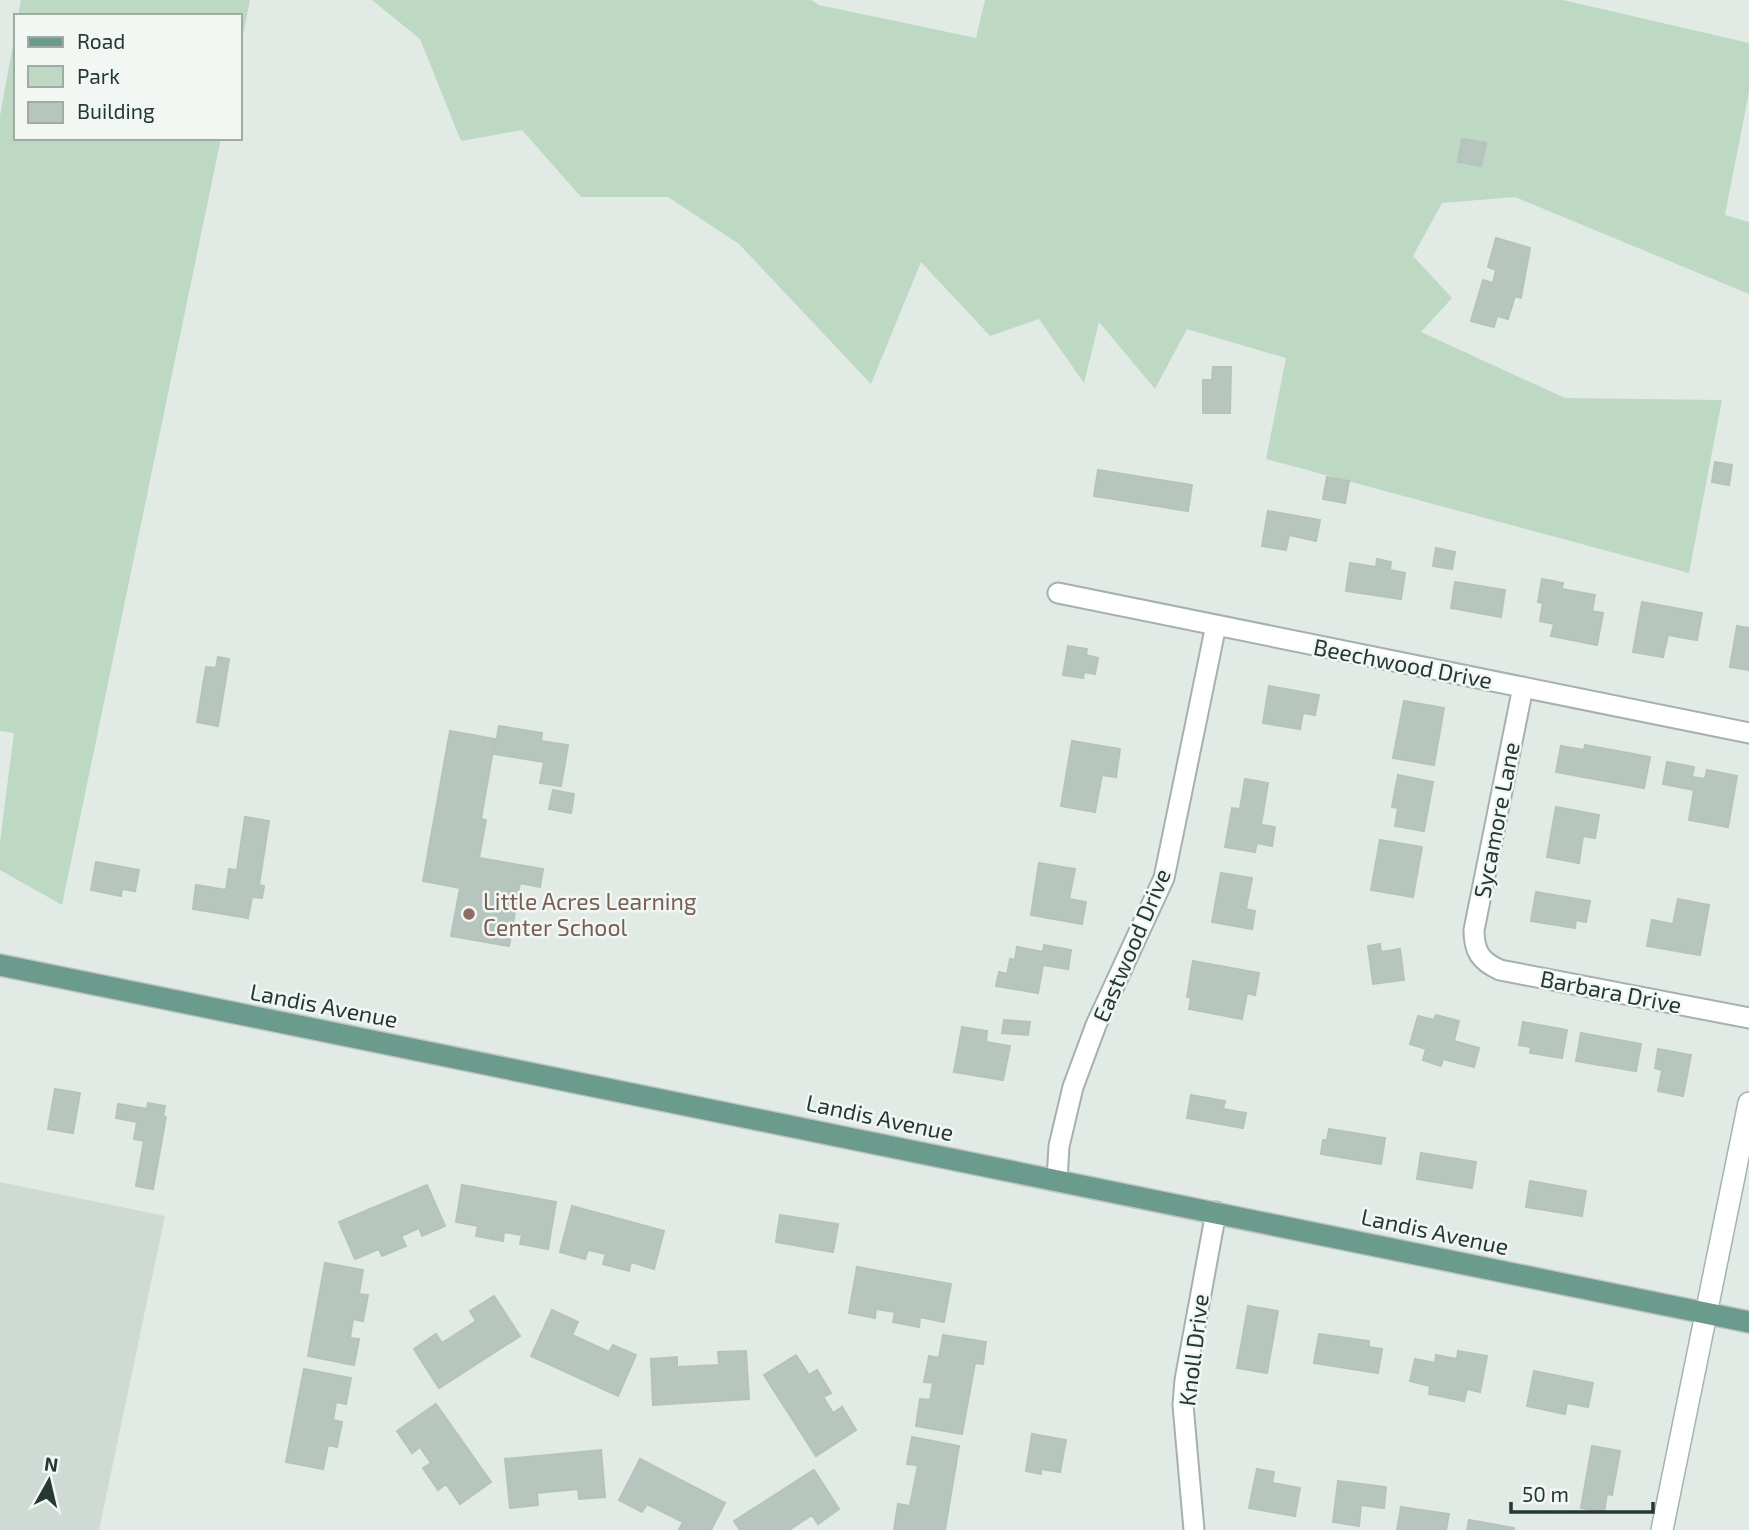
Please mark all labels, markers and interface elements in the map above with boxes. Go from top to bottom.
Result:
legend [14,14,242,140]
text: Road [77,28,125,53]
text: Park [77,63,120,88]
text: Building [77,98,155,123]
street label: Beechwood Drive [1311,632,1495,694]
street label: Sycamore Lane [1467,740,1525,900]
street label: Eastwood Drive [1086,864,1176,1026]
place label: Little Acres Learning Center School [483,887,697,941]
marker: Little Acres Learning Center School [461,906,477,922]
street label: Barbara Drive [1538,964,1684,1018]
street label: Landis Avenue [248,977,400,1033]
street label: Landis Avenue [804,1088,956,1146]
street label: Landis Avenue [1359,1202,1511,1260]
street label: Knoll Drive [1172,1292,1214,1408]
north arrow [14,1446,84,1516]
text: N [43,1451,60,1476]
scale bar [1511,1470,1653,1514]
text: 50 m [1522,1481,1569,1506]

